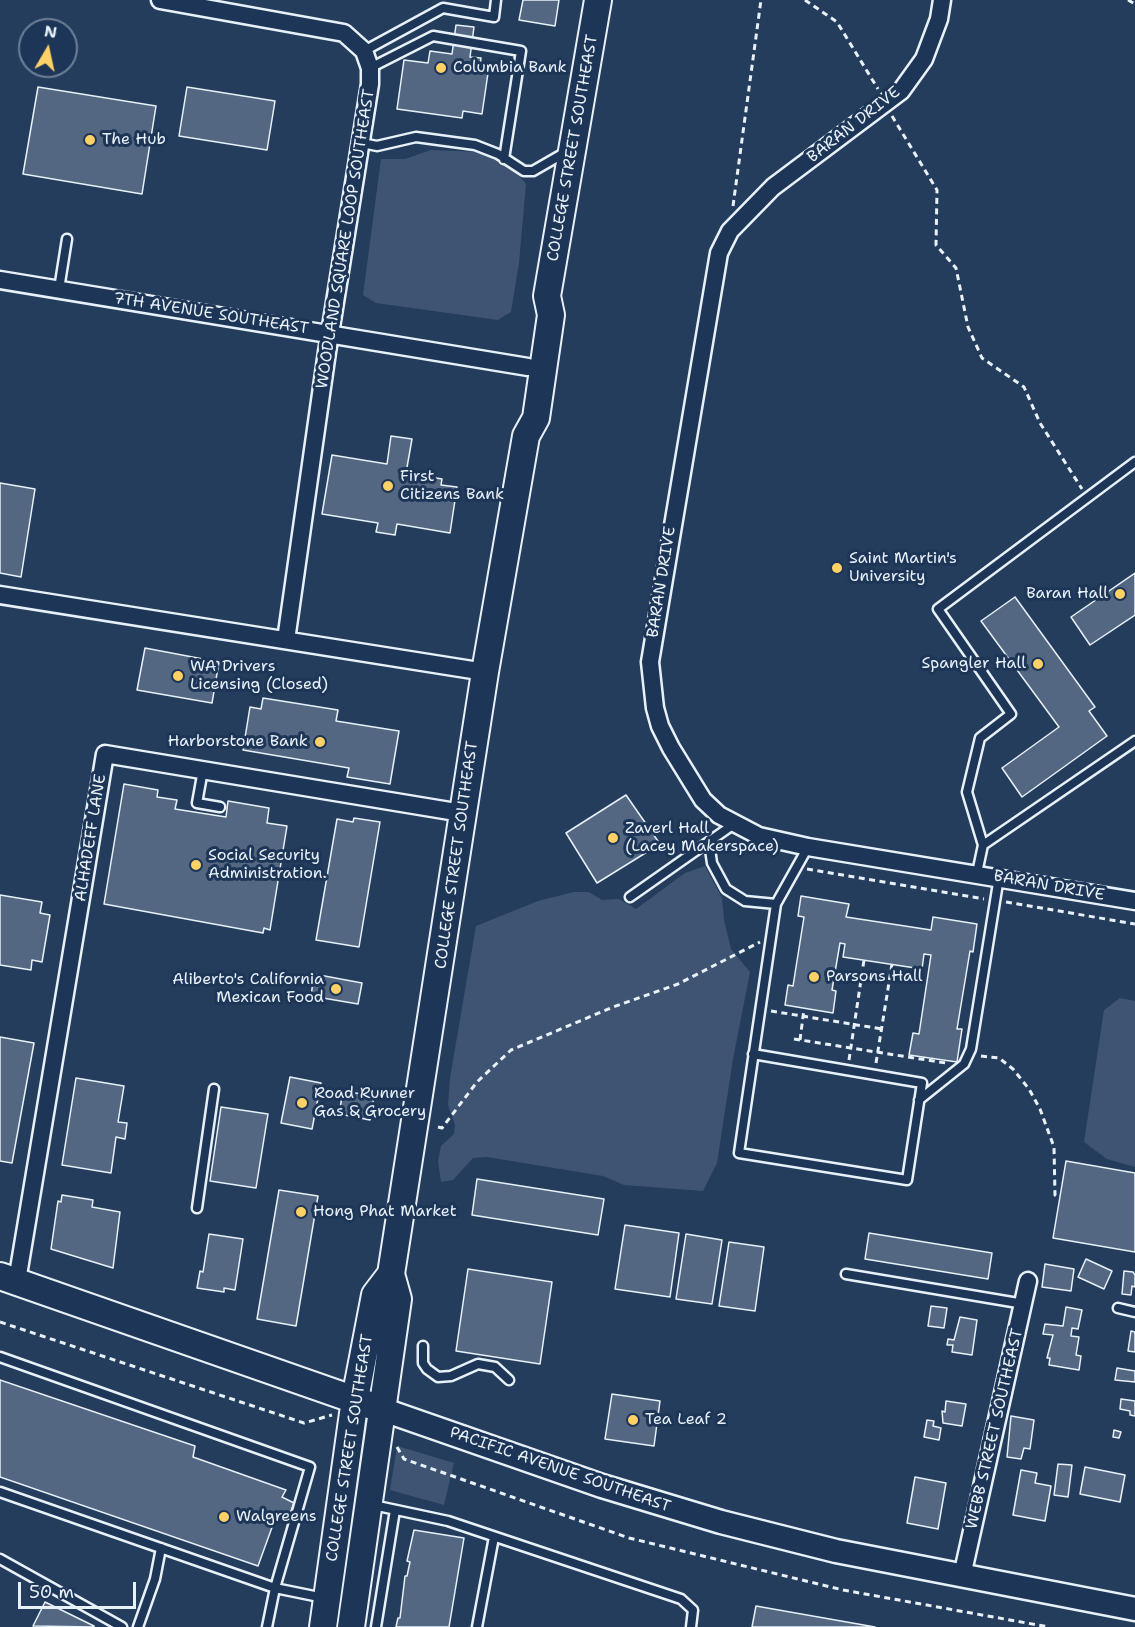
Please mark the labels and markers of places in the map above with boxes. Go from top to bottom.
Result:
place label: Columbia Bank [453,58,567,78]
marker: Columbia Bank [434,61,448,75]
place label: The Hub [102,130,166,150]
marker: The Hub [83,133,97,147]
place label: First Citizens Bank [400,467,504,505]
marker: First Citizens Bank [381,479,395,493]
place label: Saint Martin's University [849,549,957,587]
marker: Saint Martin's University [830,561,844,575]
place label: Baran Hall [1026,584,1108,604]
marker: Baran Hall [1113,587,1127,601]
place label: Spangler Hall [922,654,1026,674]
place label: WA Drivers Licensing (Closed) [190,657,328,695]
marker: Spangler Hall [1031,657,1045,671]
marker: WA Drivers Licensing (Closed) [171,669,185,683]
place label: Harborstone Bank [168,732,308,752]
marker: Harborstone Bank [313,735,327,749]
place label: Zaverl Hall (Lacey Makerspace) [625,819,779,857]
marker: Zaverl Hall (Lacey Makerspace) [606,831,620,845]
place label: Social Security Administration. [208,846,326,884]
marker: Social Security Administration. [189,858,203,872]
place label: Parsons Hall [826,967,923,987]
place label: Aliberto's California Mexican Food [172,970,324,1008]
marker: Parsons Hall [807,970,821,984]
marker: Aliberto's California Mexican Food [329,982,343,996]
place label: Road Runner Gas & Grocery [314,1084,426,1122]
marker: Road Runner Gas & Grocery [295,1096,309,1110]
place label: Hong Phat Market [313,1202,457,1222]
marker: Hong Phat Market [294,1205,308,1219]
place label: Tea Leaf 2 [645,1410,727,1430]
marker: Tea Leaf 2 [626,1413,640,1427]
place label: Walgreens [236,1507,317,1527]
marker: Walgreens [217,1510,231,1524]

